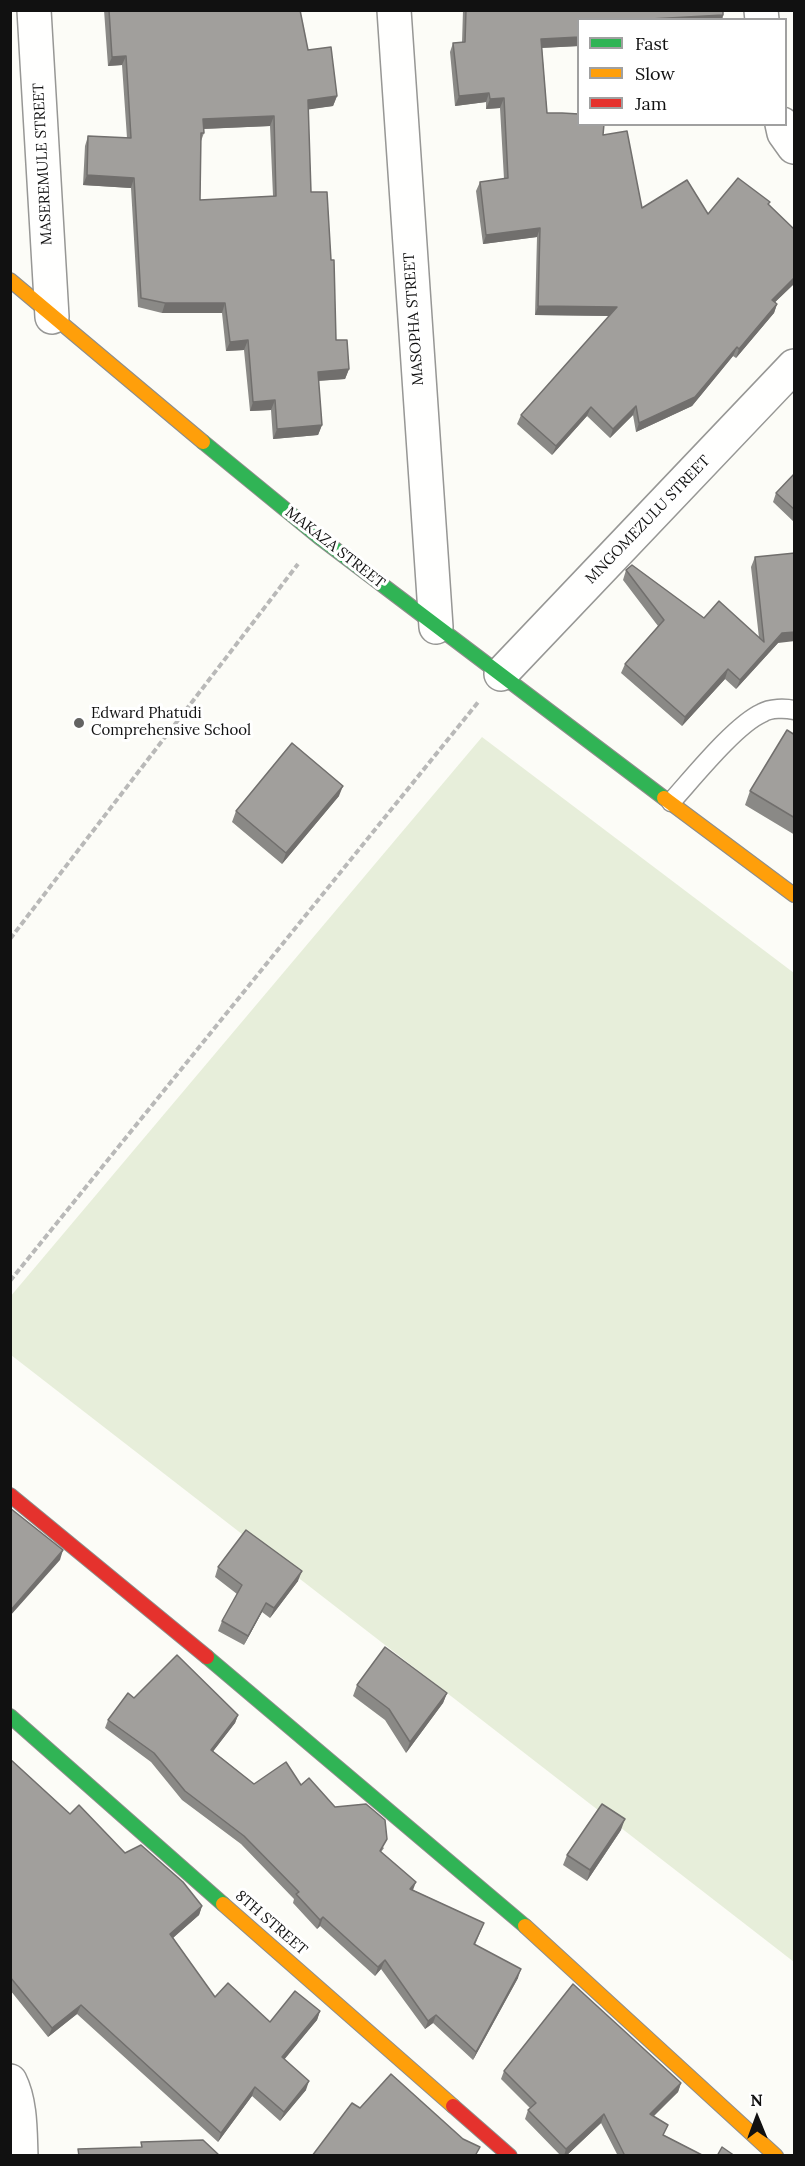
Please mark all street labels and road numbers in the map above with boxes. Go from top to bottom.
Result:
street label: MASEREMULE STREET [30,82,56,246]
street label: MASOPHA STREET [400,252,428,386]
street label: MNGOMEZULU STREET [582,452,714,588]
street label: MAKAZA STREET [282,504,388,592]
street label: 8TH STREET [231,1887,311,1959]

